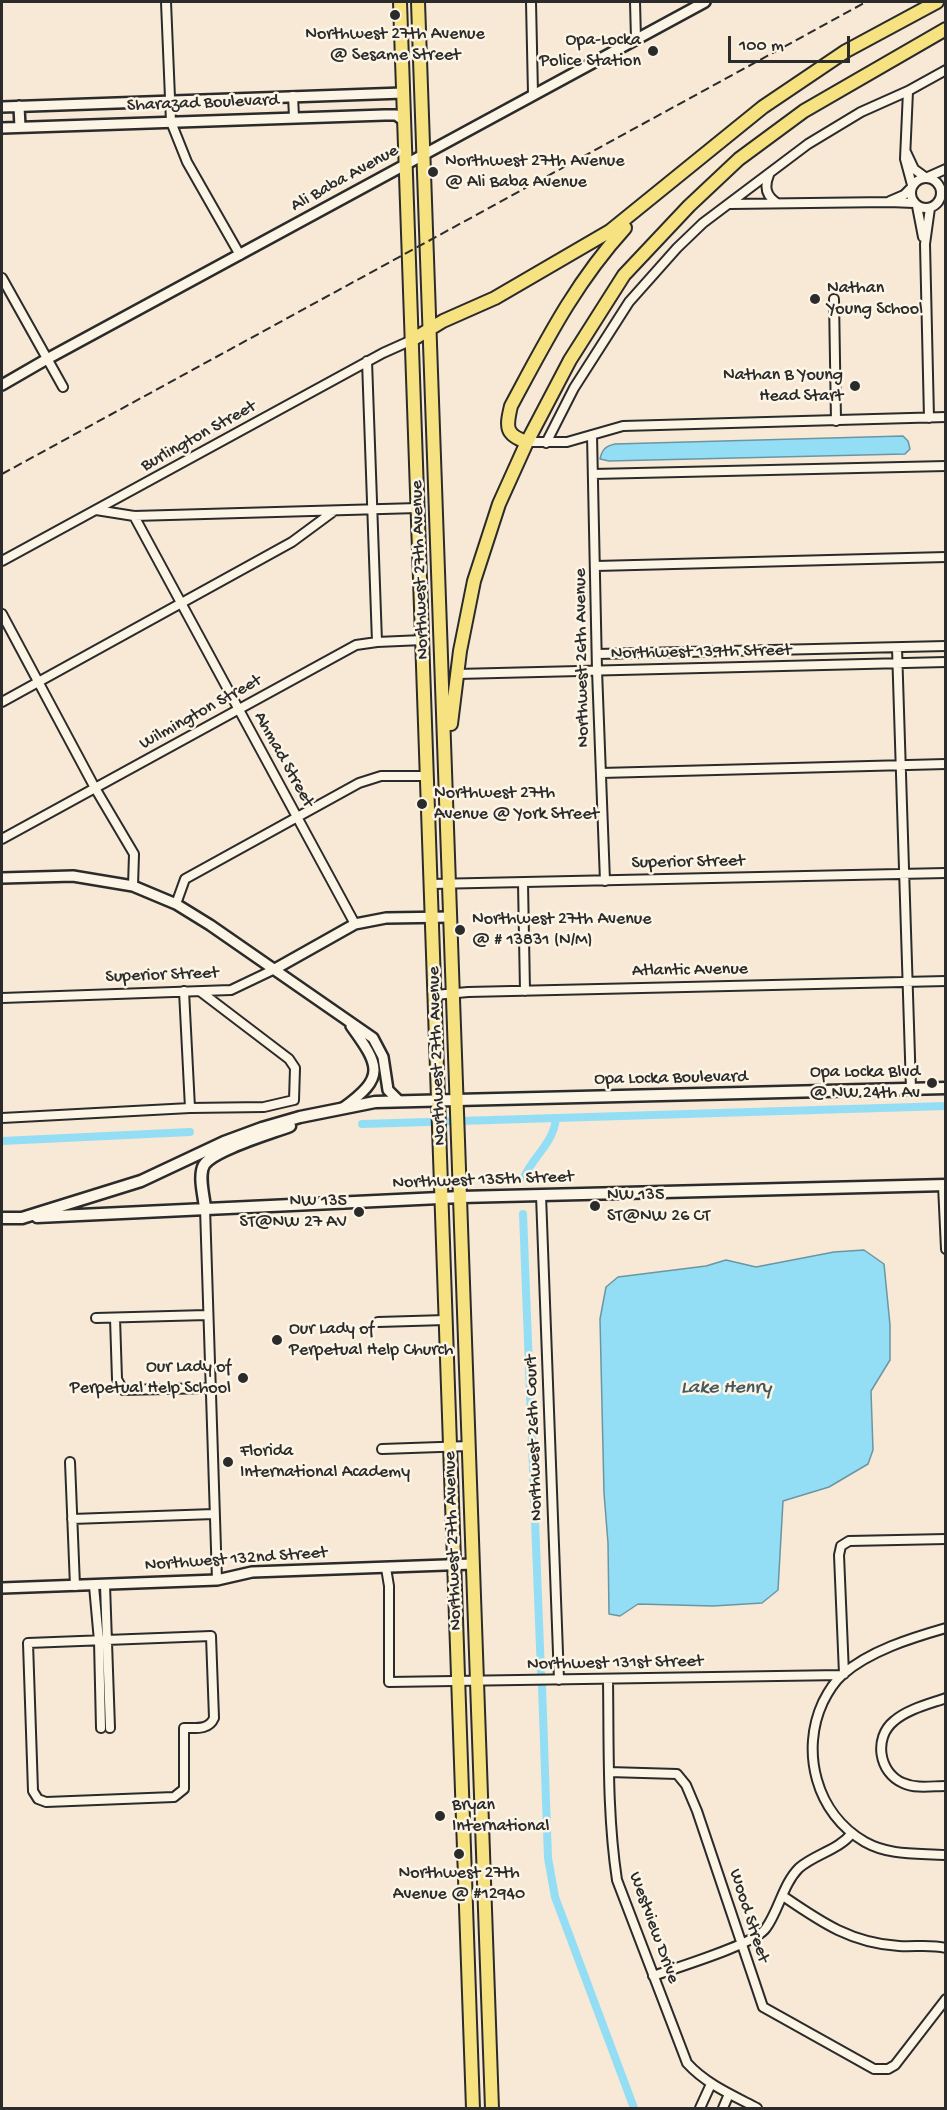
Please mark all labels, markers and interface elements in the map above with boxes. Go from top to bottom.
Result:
marker: Northwest 27th Avenue @ Sesame Street [388,8,402,22]
place label: Northwest 27th Avenue @ Sesame Street [305,24,485,66]
scale bar [731,24,852,62]
place label: Opa-Locka Police Station [539,30,641,72]
text: 100 m [739,36,784,57]
marker: Opa-Locka Police Station [646,44,660,58]
street label: Sharazad Boulevard [127,91,279,117]
street label: Ali Baba Avenue [287,141,403,217]
place label: Northwest 27th Avenue @ Ali Baba Avenue [445,151,625,194]
marker: Northwest 27th Avenue @ Ali Baba Avenue [426,165,440,179]
place label: Nathan Young School [827,278,923,320]
marker: Nathan Young School [808,292,822,306]
place label: Nathan B Young Head Start [723,365,843,407]
marker: Nathan B Young Head Start [848,379,862,393]
street label: Burlington Street [138,396,260,478]
street label: Northwest 27th Avenue [407,480,435,660]
street label: Northwest 26th Avenue [571,568,595,748]
street label: Northwest 139th Street [610,641,792,665]
street label: Wilmington Street [136,671,266,755]
street label: Ahmad Street [248,708,318,812]
place label: Northwest 27th Avenue @ York Street [434,783,599,826]
marker: Northwest 27th Avenue @ York Street [415,797,429,811]
street label: Superior Street [631,851,745,875]
place label: Northwest 27th Avenue @ # 13831 (N/M) [472,909,652,952]
marker: Northwest 27th Avenue @ # 13831 (N/M) [453,923,467,937]
street label: Atlantic Avenue [632,959,748,983]
street label: Superior Street [105,963,219,989]
street label: Northwest 27th Avenue [424,966,452,1146]
place label: Opa Locka Blvd @ NW 24th Av [809,1062,920,1104]
street label: Opa Locka Boulevard [594,1067,748,1091]
marker: Opa Locka Blvd @ NW 24th Av [925,1076,939,1090]
street label: Northwest 135th Street [392,1167,574,1195]
place label: NW 135 ST@NW 26 CT [607,1185,710,1228]
place label: NW 135 ST@NW 27 AV [240,1191,347,1234]
marker: NW 135 ST@NW 26 CT [588,1199,602,1213]
marker: NW 135 ST@NW 27 AV [352,1205,366,1219]
place label: Our Lady of Perpetual Help Church [289,1319,453,1362]
marker: Our Lady of Perpetual Help Church [270,1333,284,1347]
street label: Northwest 26th Court [521,1354,549,1522]
place label: Our Lady of Perpetual Help School [70,1357,231,1400]
marker: Our Lady of Perpetual Help School [236,1371,250,1385]
water label: Lake Henry [681,1377,771,1401]
place label: Florida International Academy [240,1441,410,1484]
street label: Northwest 27th Avenue [440,1451,468,1631]
marker: Florida International Academy [221,1455,235,1469]
street label: Northwest 132nd Street [144,1543,328,1577]
street label: Northwest 131st Street [527,1652,703,1676]
place label: Bryan International [452,1795,550,1838]
marker: Bryan International [433,1809,447,1823]
marker: Northwest 27th Avenue @ #12940 [452,1847,466,1861]
place label: Northwest 27th Avenue @ #12940 [393,1863,525,1906]
street label: Wood Street [723,1867,773,1965]
street label: Westview Drive [623,1869,683,1987]

